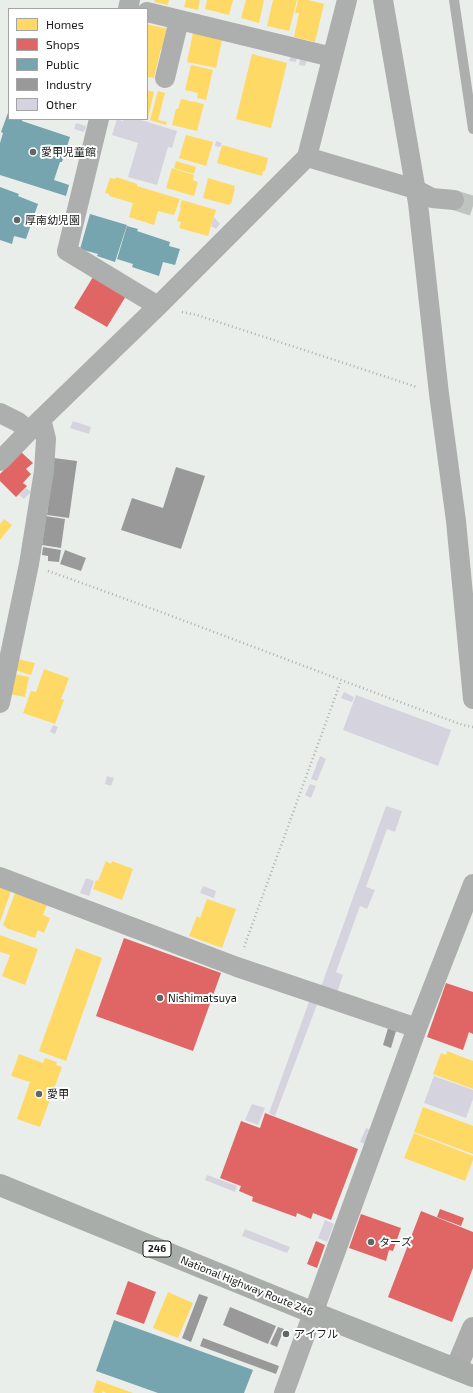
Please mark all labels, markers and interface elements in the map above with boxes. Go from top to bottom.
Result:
legend [8,8,148,120]
text: Homes [46,17,84,31]
text: Shops [46,37,80,51]
text: Public [46,57,79,71]
text: Industry [46,77,92,91]
text: Other [46,97,77,111]
place label: 愛甲児童館 [41,145,96,159]
marker: 愛甲児童館 [28,147,38,157]
place label: 厚南幼児園 [25,213,80,227]
marker: 厚南幼児園 [12,215,22,225]
place label: Nishimatsuya [168,991,237,1005]
marker: Nishimatsuya [155,993,165,1003]
place label: 愛甲 [47,1087,69,1101]
marker: 愛甲 [34,1089,44,1099]
place label: ターズ [379,1235,412,1249]
marker: ターズ [366,1237,376,1247]
road number: 246 [143,1241,171,1257]
street label: National Highway Route 246 [179,1253,315,1319]
place label: アイフル [294,1327,338,1341]
marker: アイフル [281,1329,291,1339]

